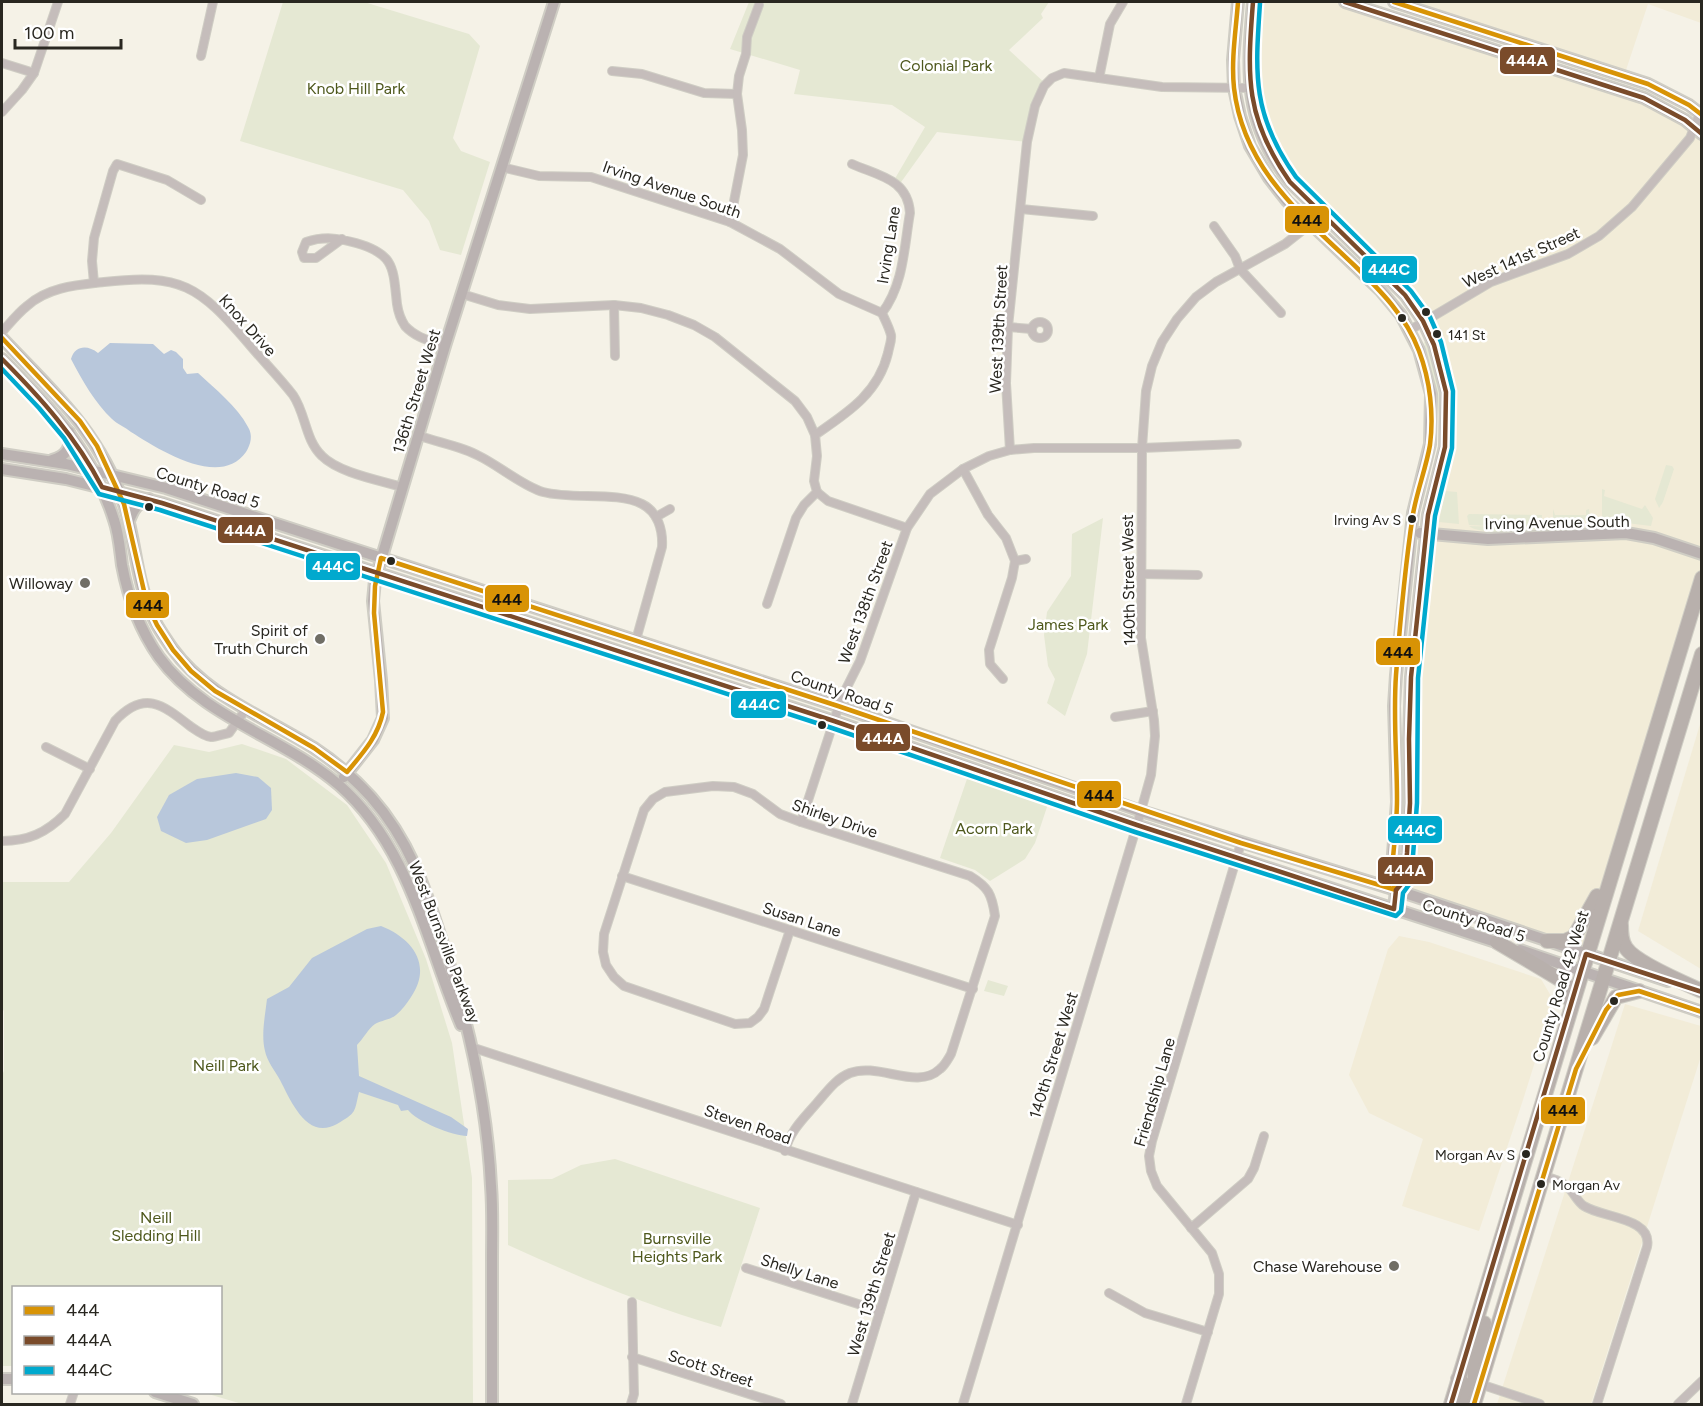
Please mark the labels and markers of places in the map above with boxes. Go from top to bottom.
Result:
unlabelled marker [1420,306,1432,318]
unlabelled marker [1396,312,1408,324]
place label: 141 St [1448,327,1486,344]
marker: 141 St [1431,328,1443,340]
unlabelled marker [143,501,155,513]
place label: Irving Av S [1334,512,1401,529]
marker: Irving Av S [1406,513,1418,525]
unlabelled marker [385,555,397,567]
place label: Willoway [9,574,74,593]
marker: Willoway [78,576,92,590]
place label: Spirit of Truth Church [214,621,308,658]
marker: Spirit of Truth Church [313,632,327,646]
unlabelled marker [816,719,828,731]
unlabelled marker [1608,995,1620,1007]
place label: Morgan Av S [1435,1147,1515,1164]
marker: Morgan Av S [1520,1148,1532,1160]
place label: Morgan Av [1552,1177,1621,1194]
marker: Morgan Av [1535,1178,1547,1190]
place label: Chase Warehouse [1253,1257,1382,1276]
marker: Chase Warehouse [1387,1259,1401,1273]

